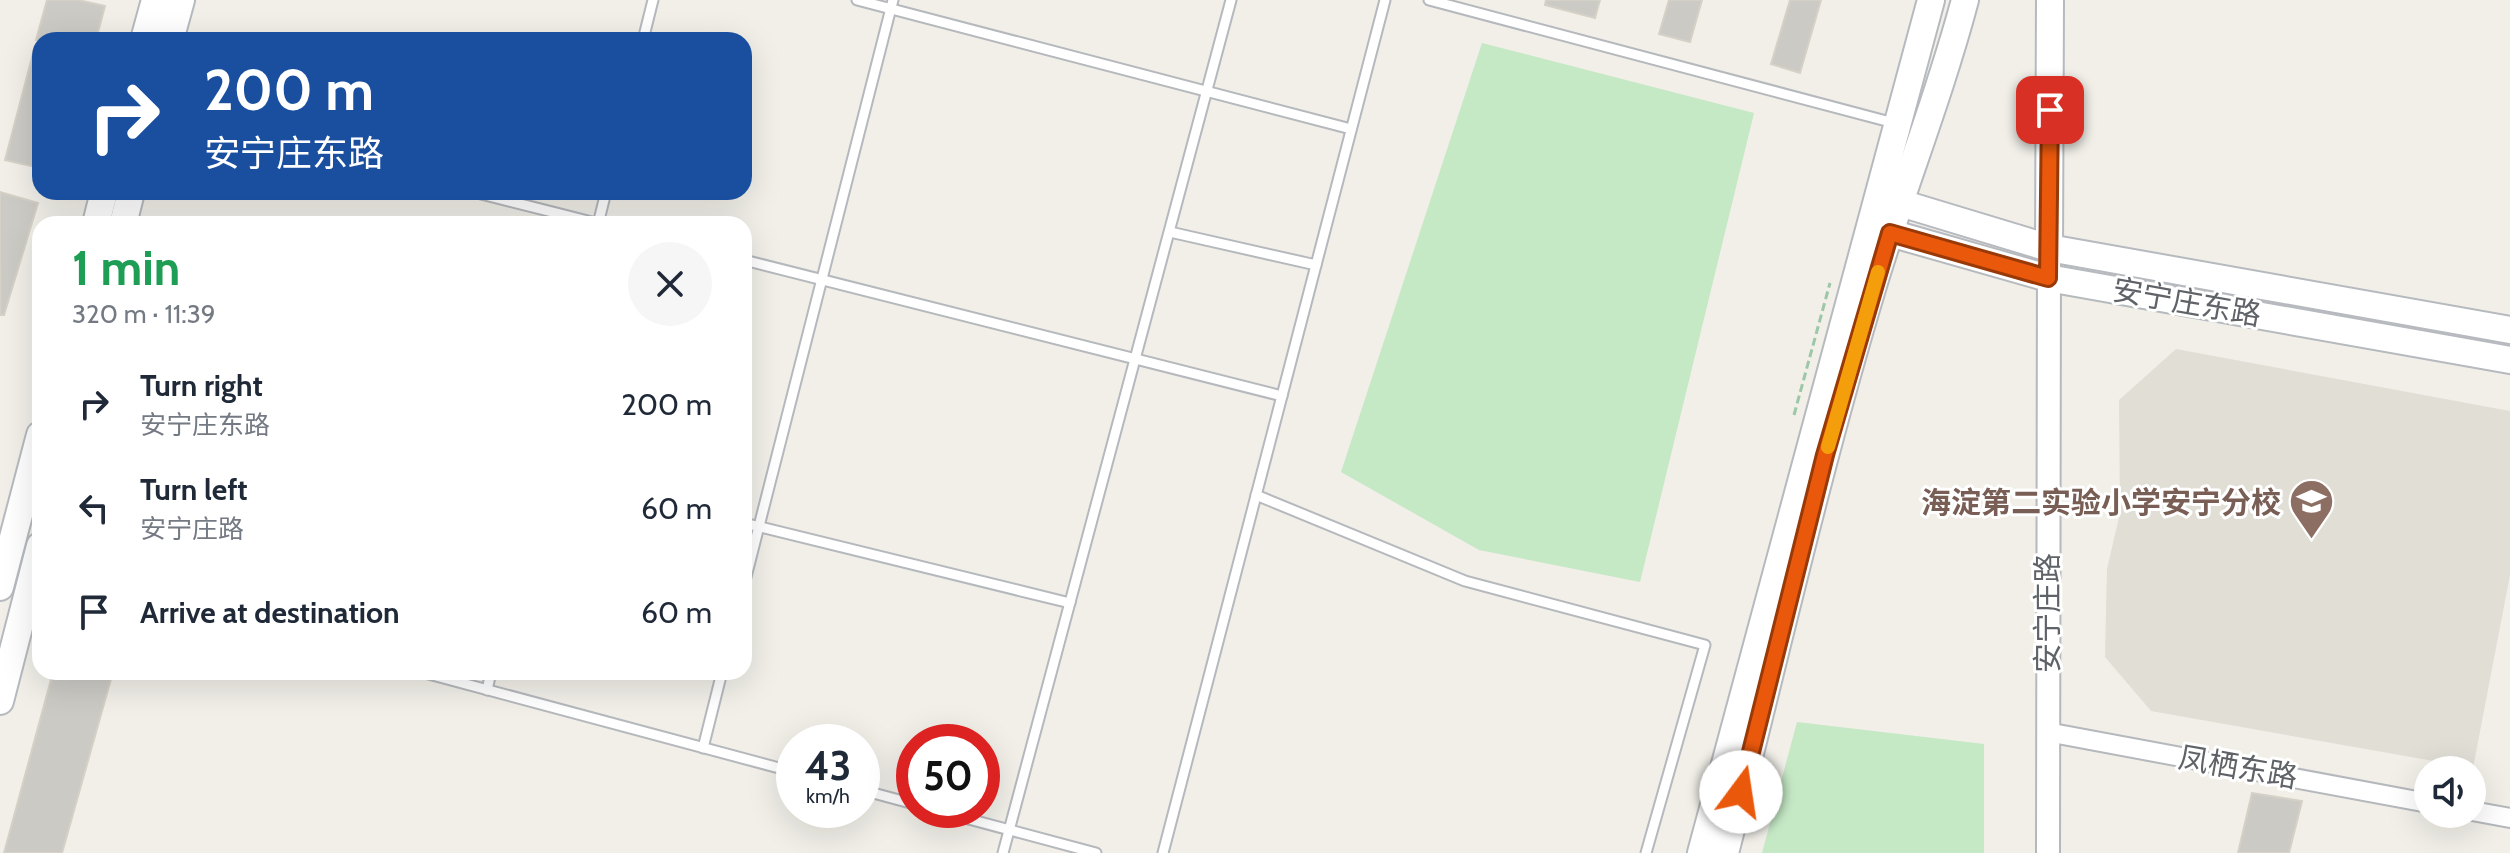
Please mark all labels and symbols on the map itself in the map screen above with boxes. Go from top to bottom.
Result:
pin [2016,76,2084,144]
street label: 安宁庄东路 [2110,271,2264,333]
school or university icon: 海淀第二实验小学安宁分校 [2288,478,2336,541]
place label: 海淀第二实验小学安宁分校 [1921,484,2281,521]
street label: 安宁庄路 [2029,553,2066,673]
speed limit sign: 50 [896,724,1000,828]
street label: 凤栖东路 [2176,738,2300,796]
position arrow [1699,750,1783,834]

